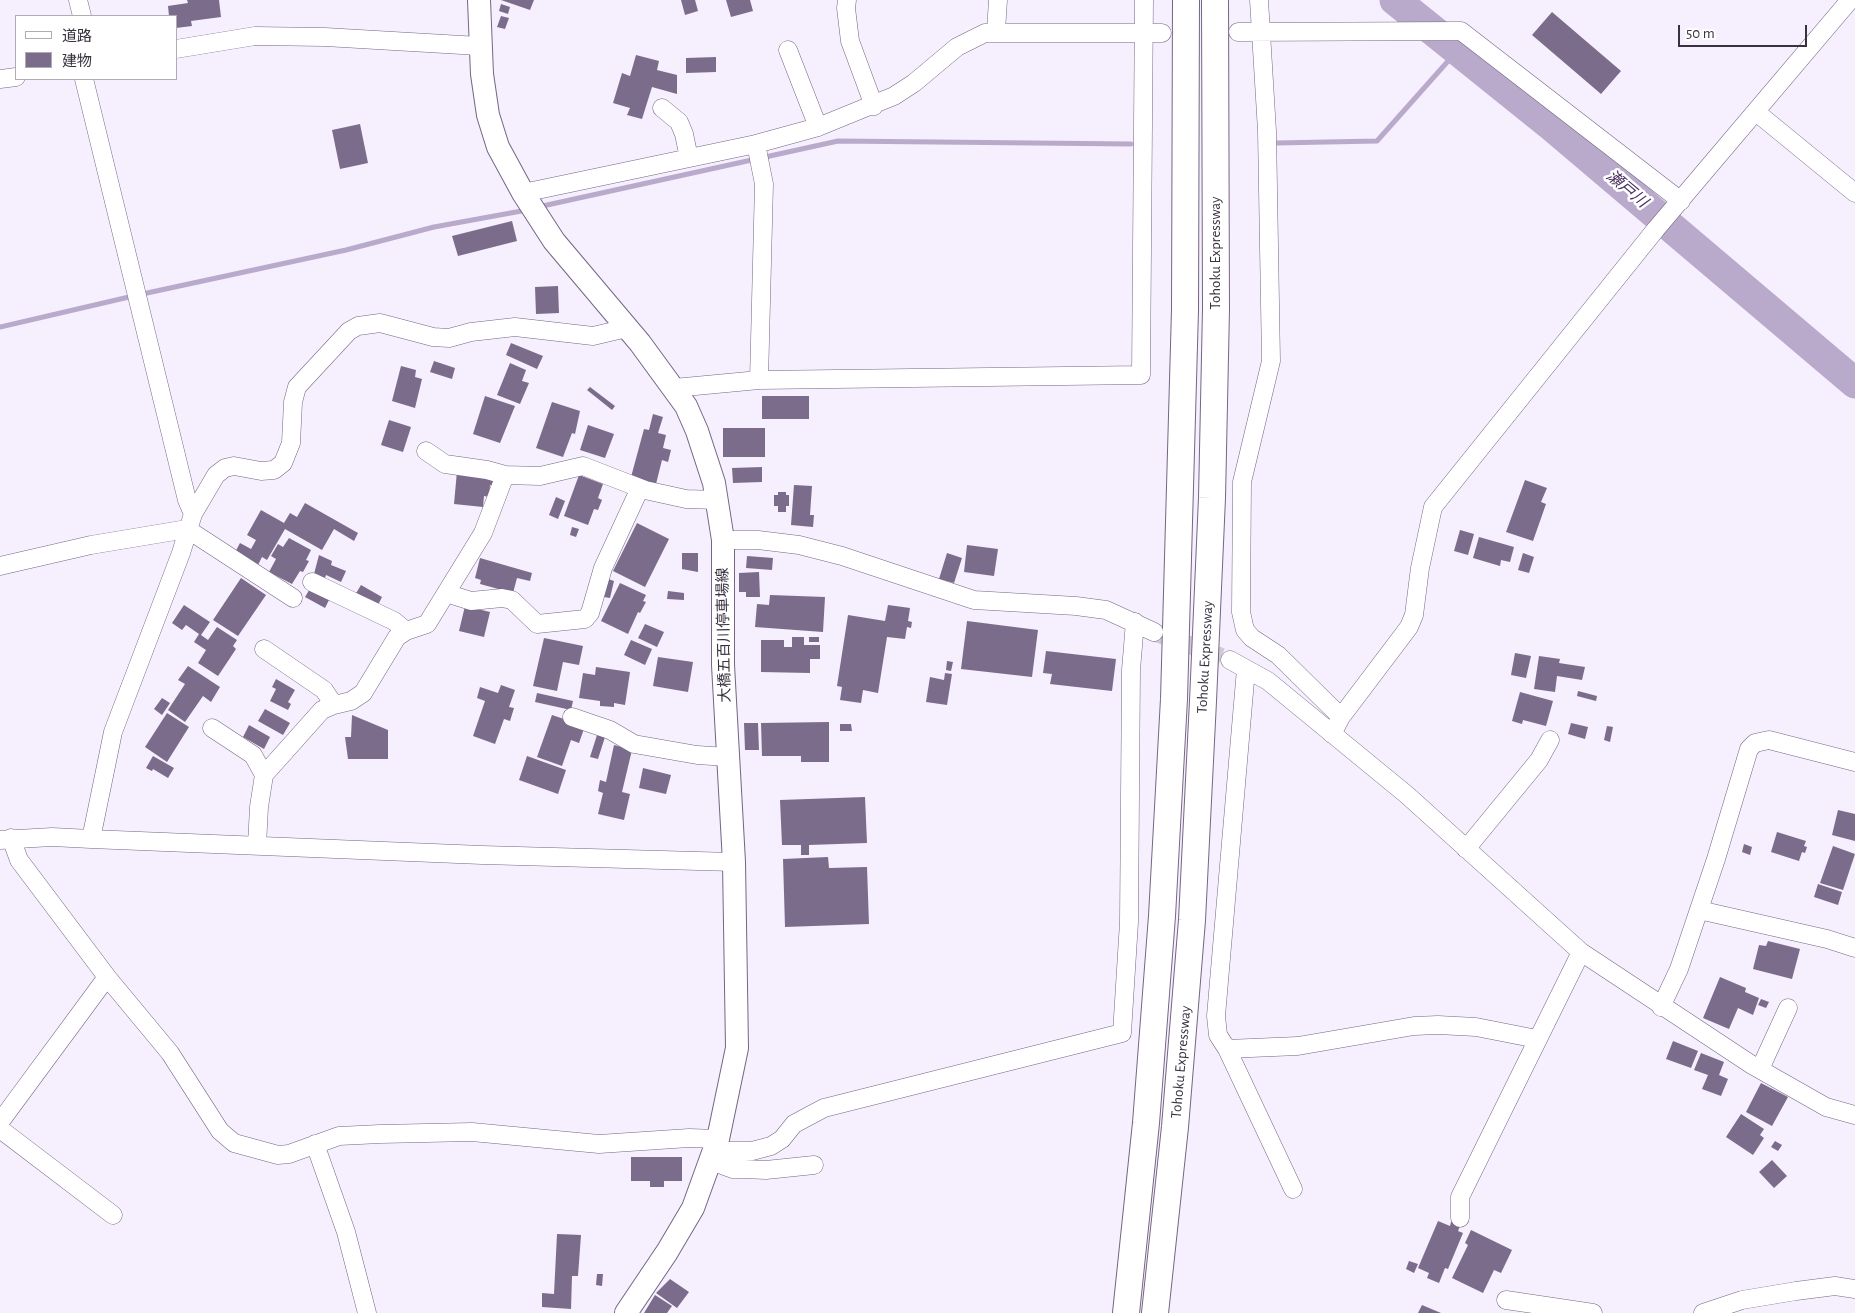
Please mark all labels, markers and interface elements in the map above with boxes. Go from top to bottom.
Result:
legend [15,15,178,80]
scale bar [1680,15,1809,47]
text: 50 m [1686,26,1715,41]
text: 道路 [62,29,92,44]
text: 建物 [62,54,92,69]
water label: 瀬戸川 [1602,166,1652,212]
street label: Tohoku Expressway [1206,197,1224,309]
street label: 大橋五百川停車場線 [714,567,734,703]
street label: Tohoku Expressway [1193,600,1217,714]
street label: Tohoku Expressway [1167,1005,1195,1119]

